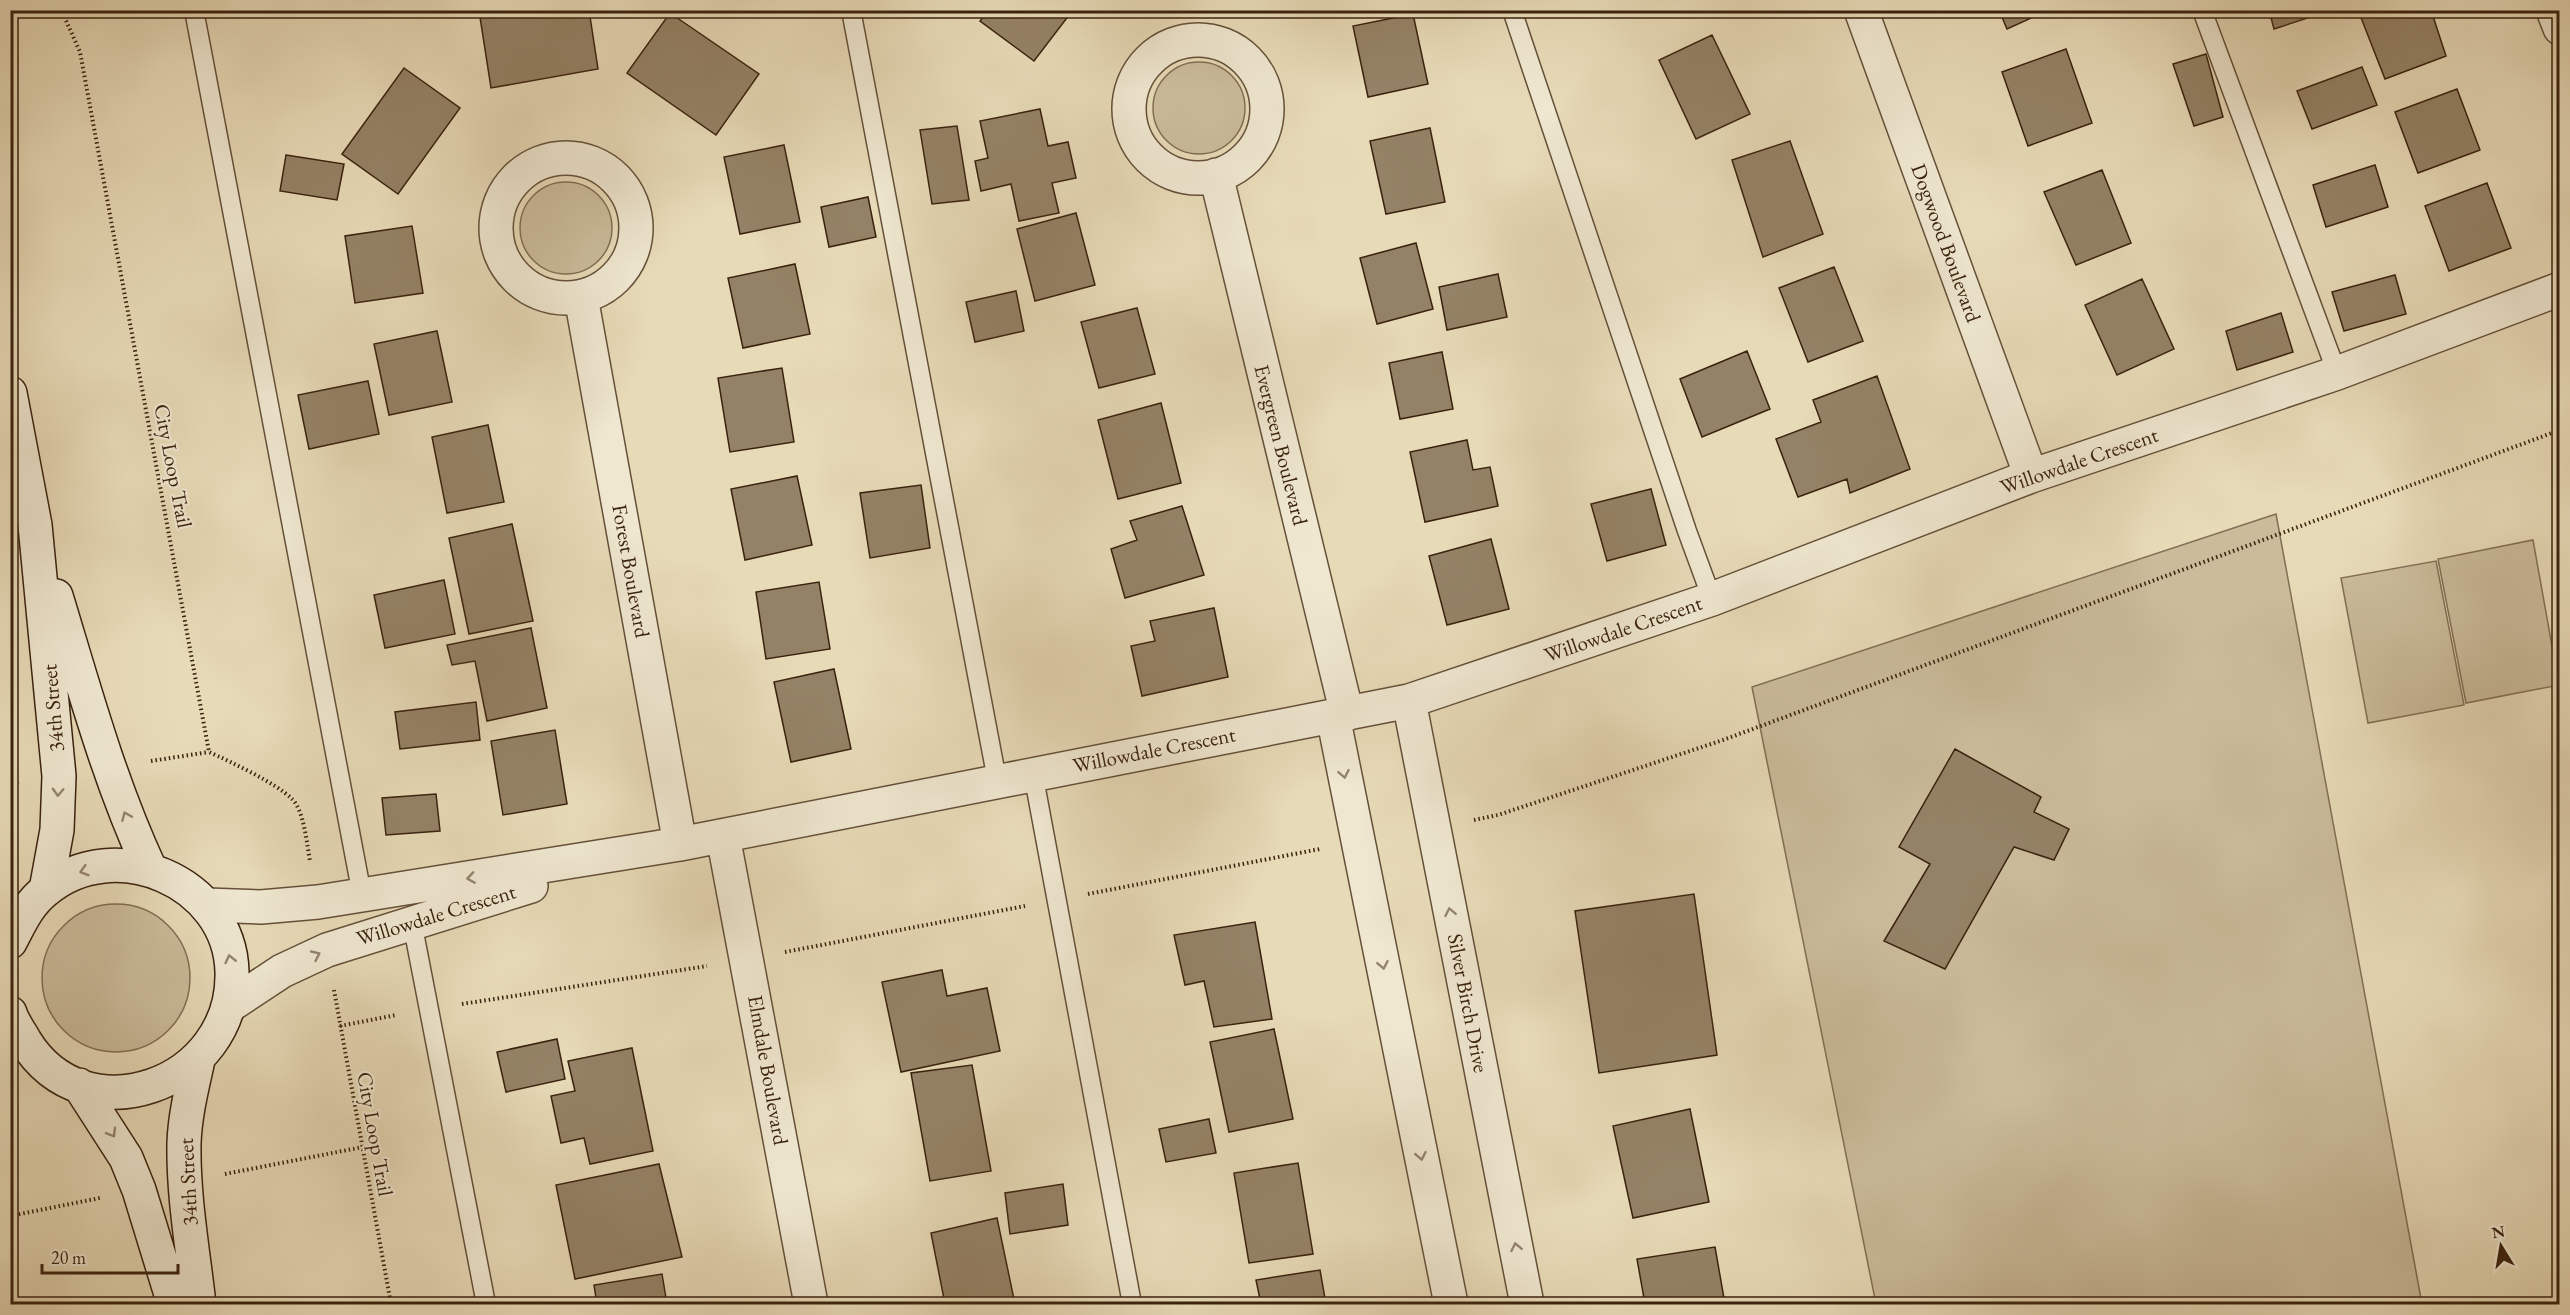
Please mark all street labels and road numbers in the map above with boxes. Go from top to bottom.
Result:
street label: Dogwood Boulevard [1905,160,1988,326]
street label: Evergreen Boulevard [1248,362,1315,528]
street label: City Loop Trail [148,402,199,530]
street label: Willowdale Crescent [1996,421,2162,500]
street label: Forest Boulevard [606,502,657,640]
street label: Willowdale Crescent [1540,589,1706,668]
street label: 34th Street [35,663,70,753]
street label: Willowdale Crescent [1070,720,1238,779]
street label: Willowdale Crescent [353,877,519,952]
street label: Silver Birch Drive [1442,931,1495,1075]
street label: Elmdale Boulevard [742,993,795,1147]
street label: City Loop Trail [351,1070,400,1198]
street label: 34th Street [172,1137,203,1227]

